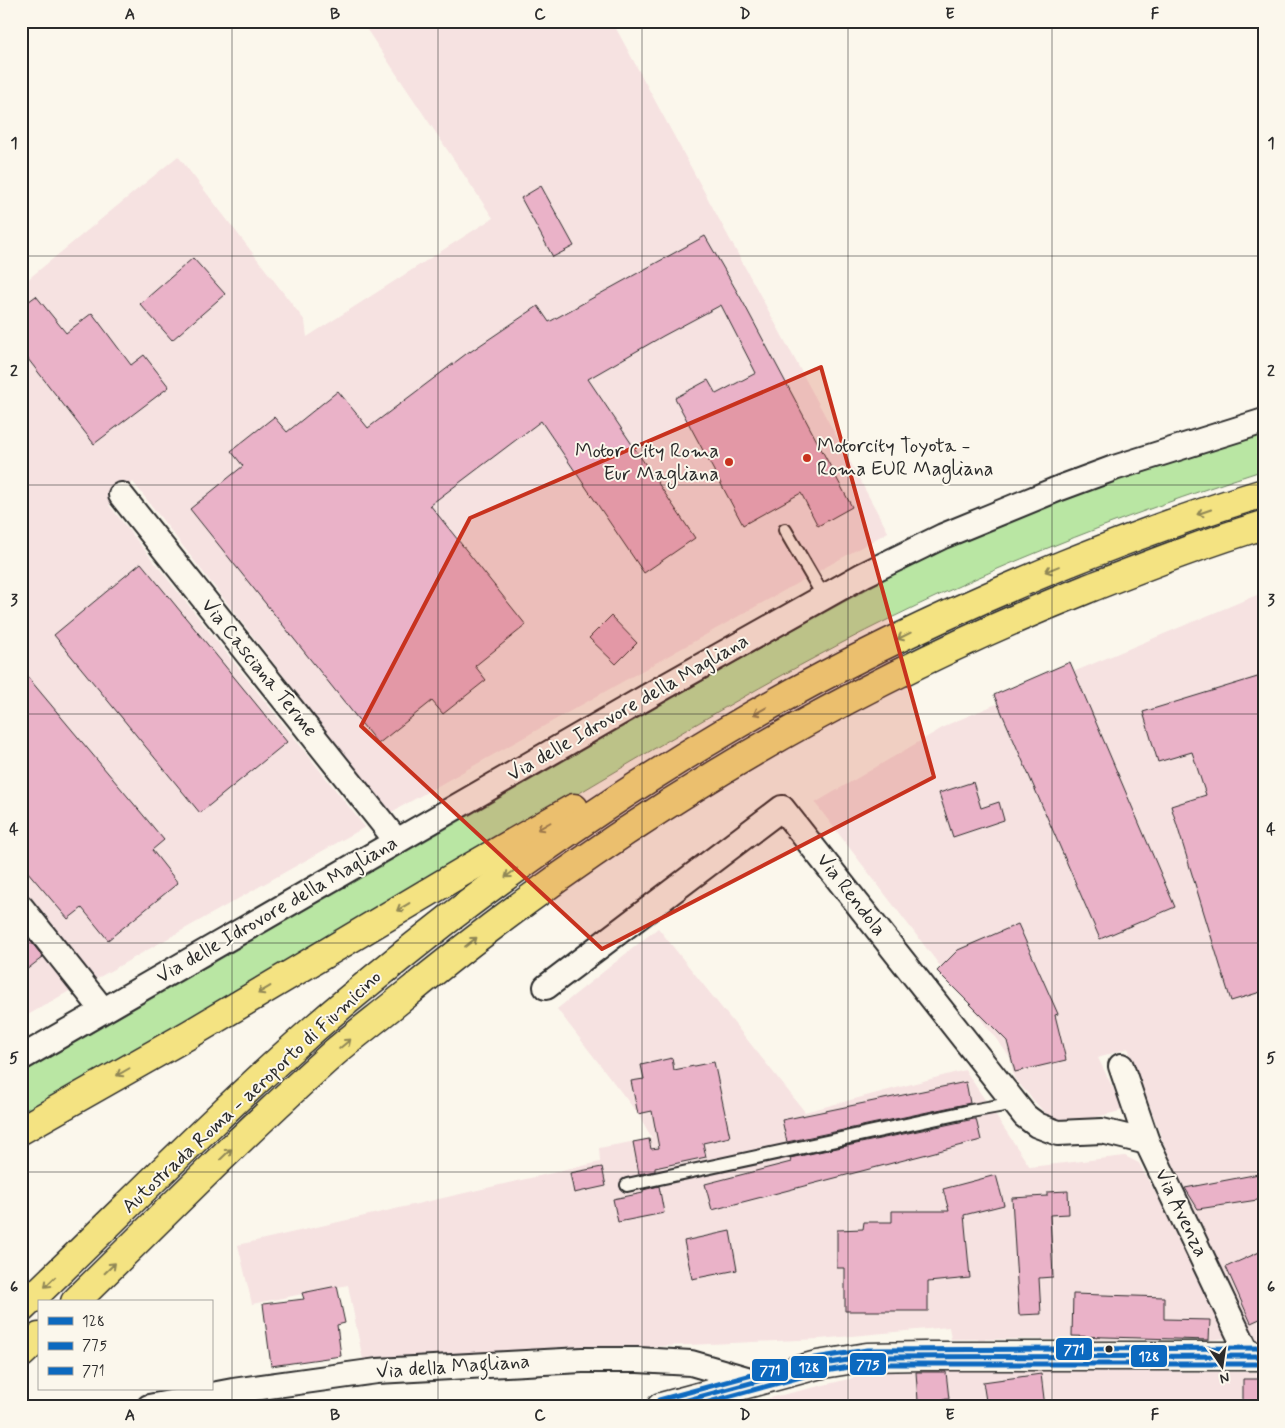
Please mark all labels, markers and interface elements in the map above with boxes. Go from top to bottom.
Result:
text: A [125,4,135,25]
text: B [330,4,340,25]
text: C [534,4,546,25]
text: D [739,4,751,25]
text: E [945,4,955,25]
text: F [1151,4,1160,25]
text: 1 [10,133,18,154]
text: 1 [1267,133,1275,154]
text: 2 [10,361,18,382]
text: 2 [1267,361,1275,382]
place label: Motorcity Toyota - Roma EUR Magliana [817,433,994,484]
place label: Motor City Roma Eur Magliana [575,438,719,489]
marker: Motorcity Toyota - Roma EUR Magliana [801,452,813,464]
marker: Motor City Roma Eur Magliana [723,456,735,468]
one-way arrow [1196,508,1212,518]
one-way arrow [1045,565,1060,575]
text: 3 [10,590,18,611]
text: 3 [1267,590,1275,611]
street label: Via Casciana Terme [195,593,323,743]
street label: Via delle Idrovore della Magliana [502,628,754,788]
one-way arrow [897,632,912,641]
one-way arrow [753,707,768,717]
text: 4 [9,819,19,840]
text: 4 [1266,819,1276,840]
one-way arrow [537,821,551,831]
street label: Via delle Idrovore della Magliana [151,830,403,990]
street label: Via Rendola [810,848,892,942]
one-way arrow [504,868,518,878]
one-way arrow [397,903,411,913]
one-way arrow [465,936,478,947]
street label: Autostrada Roma - aeroporto di Fiumicino [116,964,388,1220]
one-way arrow [257,986,271,996]
one-way arrow [339,1038,352,1050]
text: 5 [9,1048,19,1069]
text: 5 [1266,1048,1276,1069]
one-way arrow [116,1067,131,1077]
one-way arrow [220,1148,232,1161]
street label: Via Avenza [1148,1164,1214,1262]
one-way arrow [103,1262,116,1274]
one-way arrow [44,1275,56,1287]
text: 6 [10,1277,18,1298]
text: 6 [1267,1277,1275,1298]
legend [38,1300,212,1390]
text: 128 [82,1312,105,1332]
text: 775 [82,1336,107,1356]
line badge: 771 [1055,1337,1093,1361]
north arrow [1198,1340,1248,1390]
text: 771 [1064,1341,1085,1359]
unlabelled marker [1104,1344,1114,1354]
line badge: 128 [1130,1344,1168,1368]
street label: Via della Magliana [375,1348,531,1388]
text: 128 [1138,1348,1160,1366]
line badge: 775 [849,1352,887,1376]
line badge: 128 [790,1355,828,1379]
text: 775 [856,1356,880,1374]
line badge: 771 [751,1358,789,1382]
text: 128 [798,1359,820,1377]
text: 771 [82,1362,105,1382]
text: 771 [760,1362,781,1380]
text: N [1218,1368,1231,1388]
text: A [125,1405,135,1426]
text: B [330,1405,340,1426]
text: C [534,1405,546,1426]
text: D [739,1405,751,1426]
text: E [945,1405,955,1426]
text: F [1151,1405,1160,1426]

